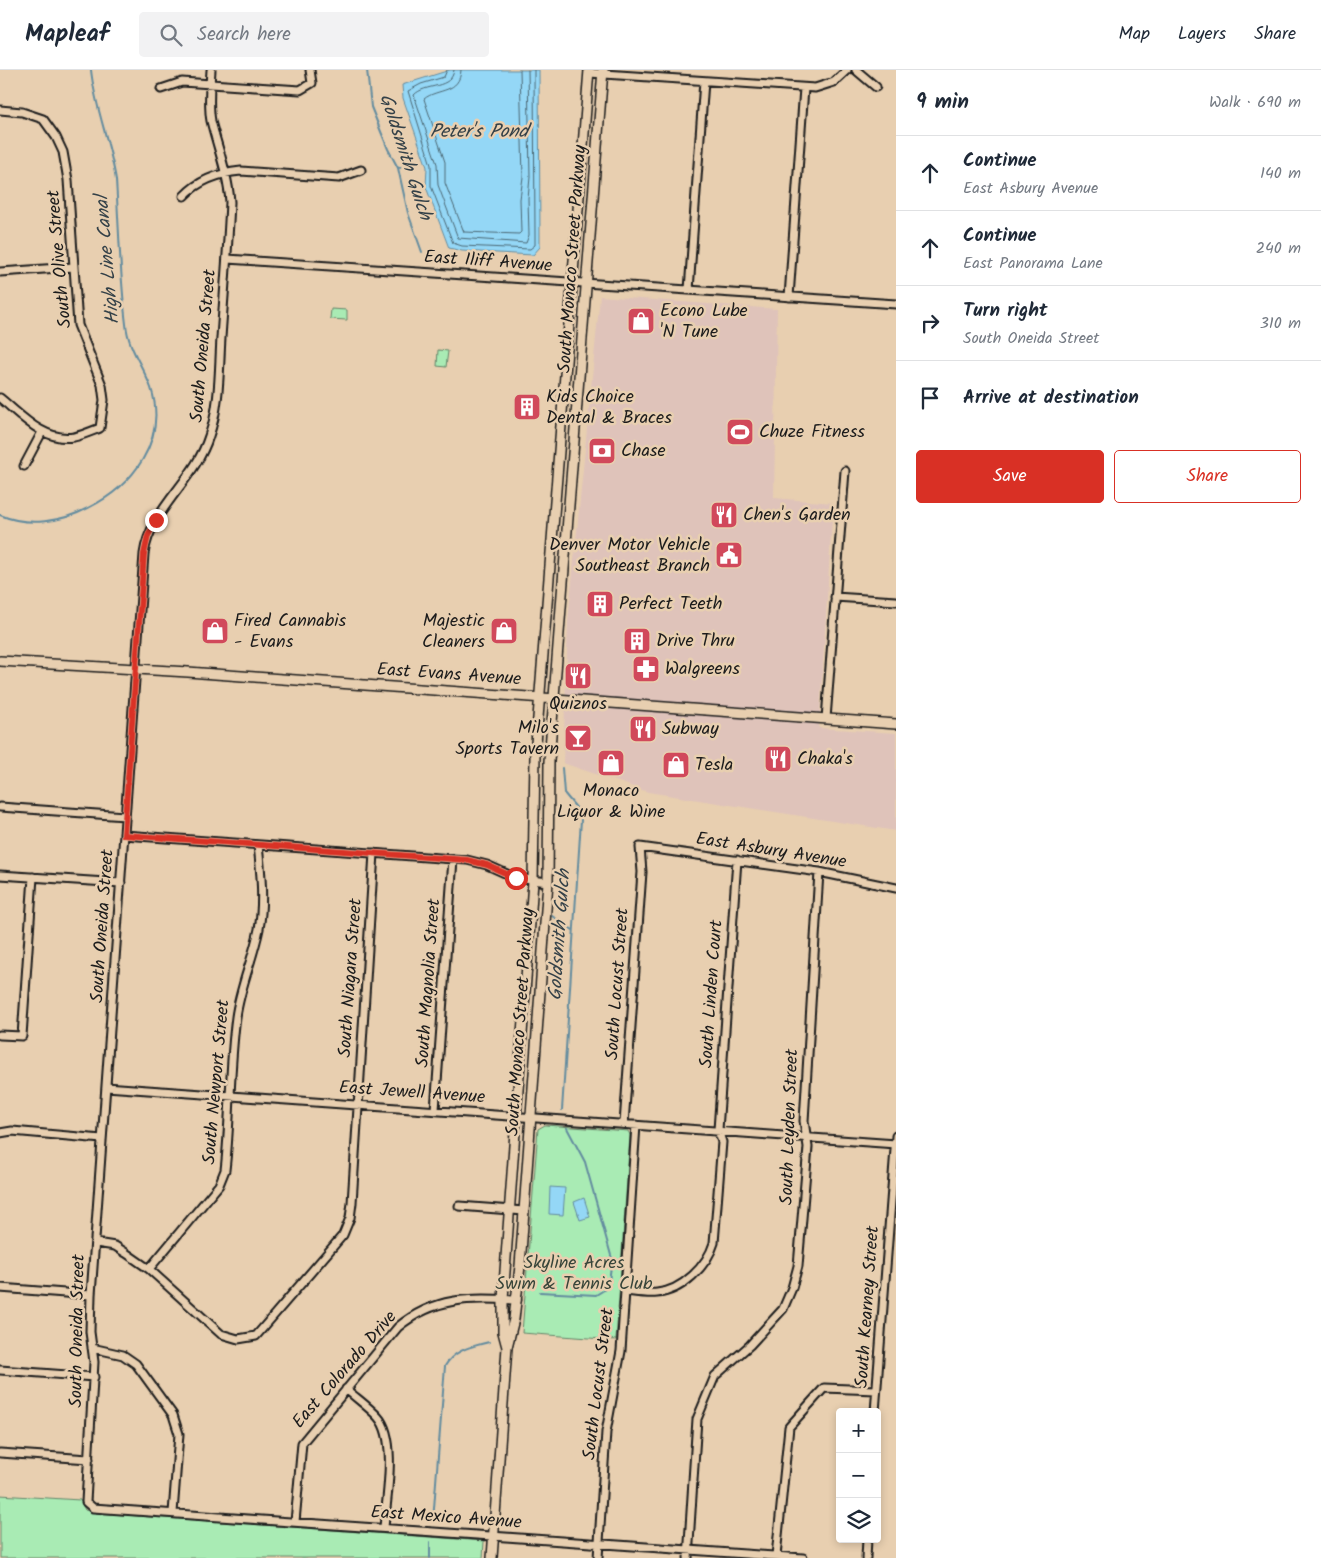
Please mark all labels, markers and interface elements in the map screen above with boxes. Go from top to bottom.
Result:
search box [139,12,489,57]
text: Mapleaf [25,15,109,54]
text: Search here [197,20,291,50]
text: Map [1119,20,1150,49]
text: Layers [1178,20,1226,49]
text: Share [1254,20,1296,49]
icon: search [157,21,185,49]
text: 9 min [916,86,969,119]
water label: Goldsmith Gulch [370,90,440,226]
text: Walk · 690 m [1209,90,1301,115]
water label: Peter's Pond [430,117,533,147]
street label: South Monaco Street Parkway [551,143,595,374]
text: Continue [963,146,1036,176]
icon: ahead [916,159,944,187]
text: 140 m [1260,161,1301,186]
text: East Asbury Avenue [963,176,1098,201]
street label: South Olive Street [39,188,80,329]
water label: High Line Canal [87,191,129,326]
text: Continue [963,221,1036,251]
icon: ahead [916,234,944,262]
text: 240 m [1256,236,1301,261]
street label: East Iliff Avenue [423,243,553,281]
text: East Panorama Lane [963,251,1103,276]
street label: South Oneida Street [183,267,225,424]
text: Turn right [963,296,1048,326]
place label: Econo Lube 'N Tune [660,297,748,347]
shop icon: Econo Lube 'N Tune [626,306,656,336]
icon: right [916,309,944,337]
text: 310 m [1260,311,1301,336]
text: South Oneida Street [963,326,1099,351]
place label: Kids Choice Dental & Braces [546,383,672,433]
text: Arrive at destination [963,383,1139,413]
icon: arrive [916,384,944,412]
building icon: Kids Choice Dental & Braces [512,392,542,422]
sports icon: Chuze Fitness [725,417,755,447]
place label: Chuze Fitness [759,418,865,447]
bank icon: Chase [587,436,617,466]
place label: Chase [621,437,666,466]
button: Save [916,450,1104,503]
button: Share [1114,450,1301,503]
restaurant icon: Chen's Garden [709,500,739,530]
place label: Chen's Garden [743,501,851,530]
route end [145,509,168,532]
place label: Denver Motor Vehicle Southeast Branch [549,531,710,581]
public building icon: Denver Motor Vehicle Southeast Branch [714,540,744,570]
building icon: Perfect Teeth [585,589,615,619]
place label: Perfect Teeth [619,590,722,619]
place label: Fired Cannabis - Evans [234,607,347,657]
place label: Majestic Cleaners [422,607,485,657]
shop icon: Fired Cannabis - Evans [200,616,230,646]
shop icon: Majestic Cleaners [489,616,519,646]
building icon: Drive Thru [622,626,652,656]
place label: Drive Thru [656,627,735,656]
pharmacy icon: Walgreens [631,654,661,684]
street label: East Evans Avenue [376,655,522,695]
place label: Walgreens [665,655,740,684]
restaurant icon: Quiznos [563,661,593,691]
place label: Quiznos [549,690,607,719]
place label: Milo's Sports Tavern [456,714,559,764]
restaurant icon: Subway [628,714,658,744]
place label: Subway [662,715,719,744]
bar icon: Milo's Sports Tavern [563,723,593,753]
restaurant icon: Chaka's [763,744,793,774]
place label: Chaka's [797,745,853,774]
shop icon: Monaco Liquor & Wine [596,748,626,778]
shop icon: Tesla [661,750,691,780]
place label: Tesla [695,751,733,780]
place label: Monaco Liquor & Wine [557,777,665,827]
street label: East Asbury Avenue [694,825,848,877]
street label: South Oneida Street [83,847,123,1004]
route start [505,867,528,890]
water label: Goldsmith Gulch [540,867,580,1002]
street label: South Niagara Street [331,896,371,1059]
street label: South Magnolia Street [409,897,449,1068]
street label: South Monaco Street Parkway [499,906,543,1137]
street label: South Locust Street [598,906,638,1061]
street label: South Linden Court [692,918,732,1069]
street label: South Newport Street [195,997,239,1166]
street label: South Leyden Street [773,1047,807,1206]
street label: East Jewell Avenue [338,1073,486,1113]
street label: South Kearney Street [848,1224,888,1389]
park label: Skyline Acres Swim & Tennis Club [496,1249,653,1299]
street label: South Oneida Street [62,1253,94,1408]
street label: East Colorado Drive [285,1304,405,1436]
street label: South Locust Street [575,1306,623,1461]
map controls [836,1408,881,1543]
button: + [836,1408,881,1453]
button: − [836,1453,881,1498]
street label: East Mexico Avenue [369,1498,523,1538]
button: layers [836,1498,881,1543]

